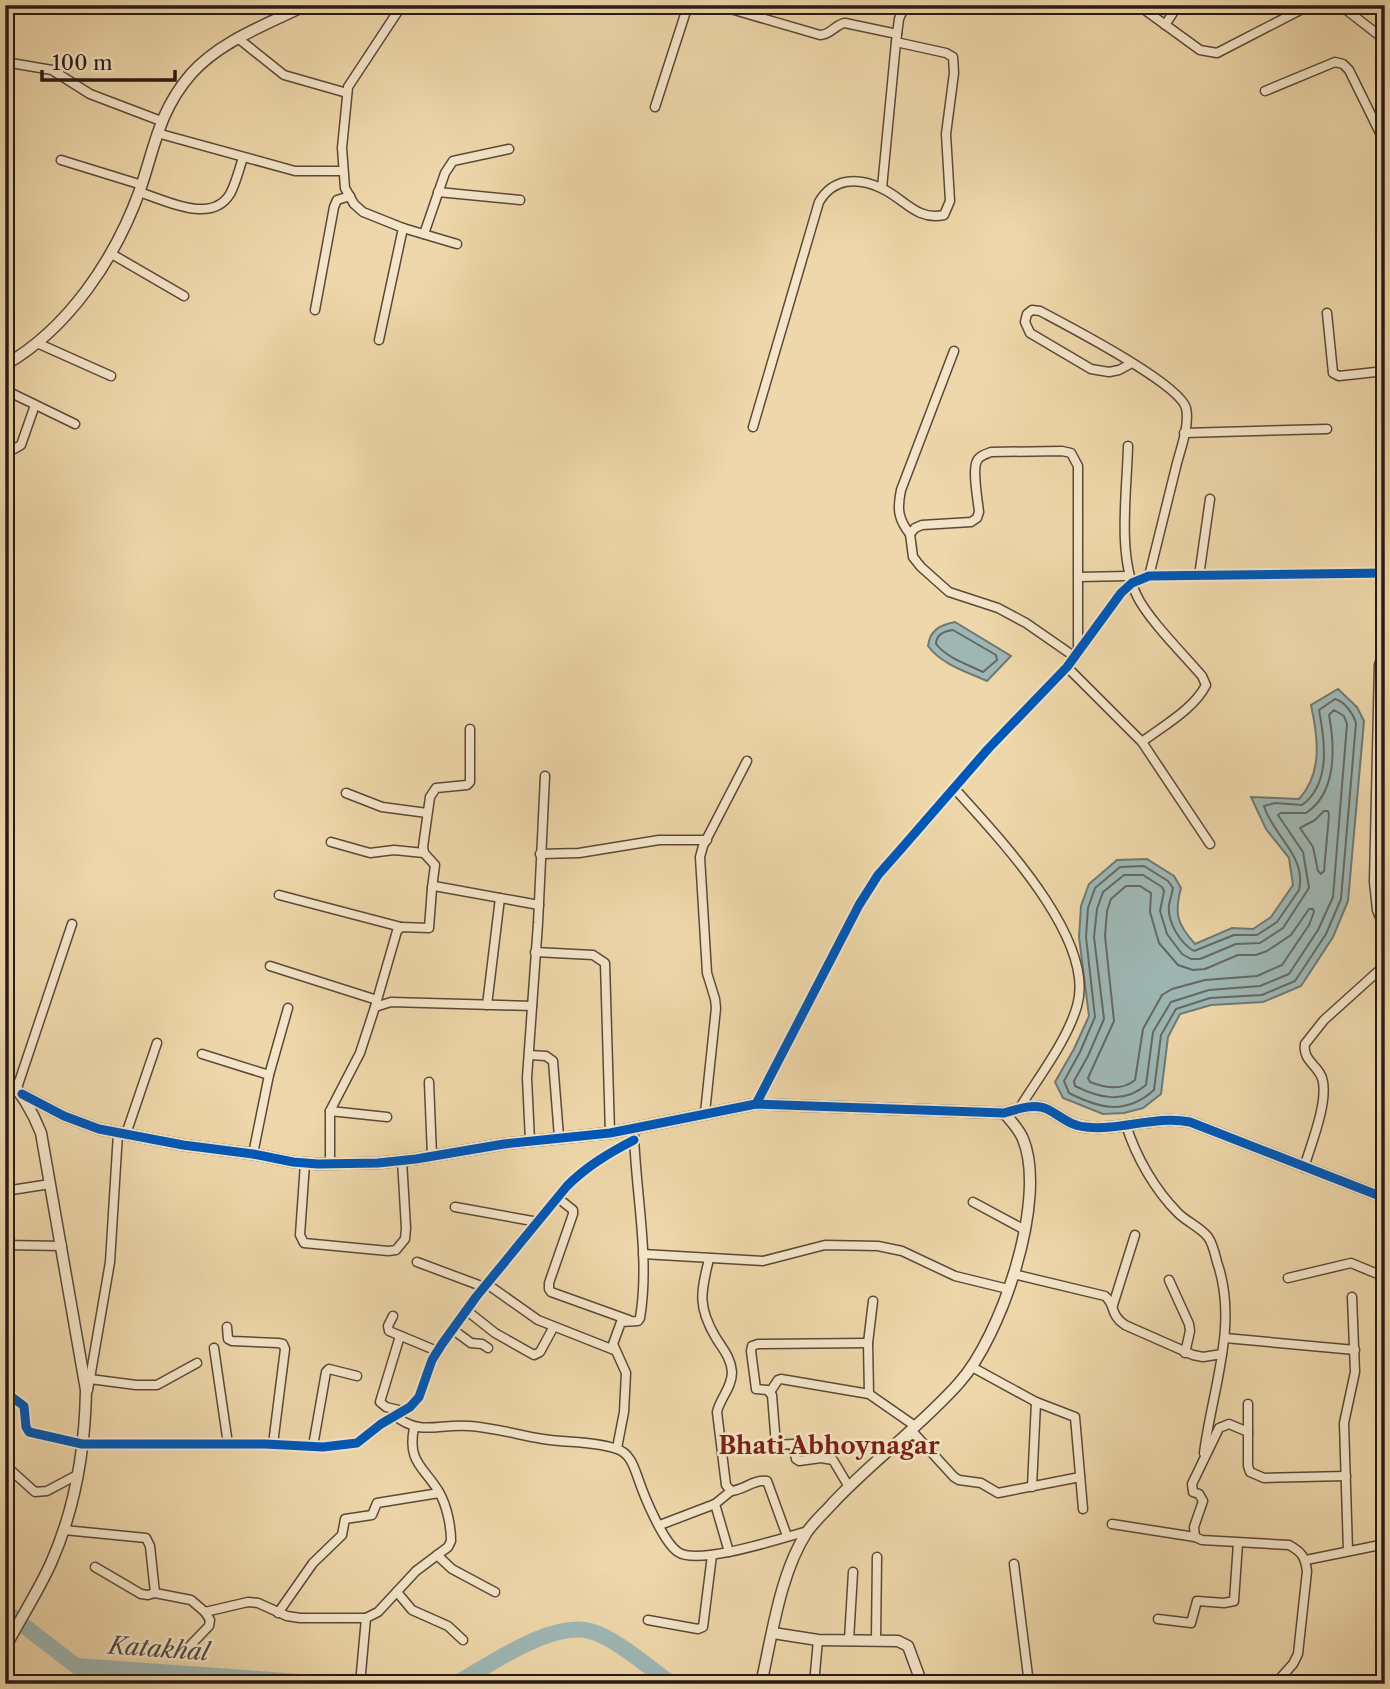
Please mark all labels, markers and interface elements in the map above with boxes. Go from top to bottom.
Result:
scale bar [42,38,175,82]
text: 100 m [52,50,113,75]
district label: Bhati Abhoynagar [718,1431,940,1460]
water label: Katakhal [106,1630,213,1667]

